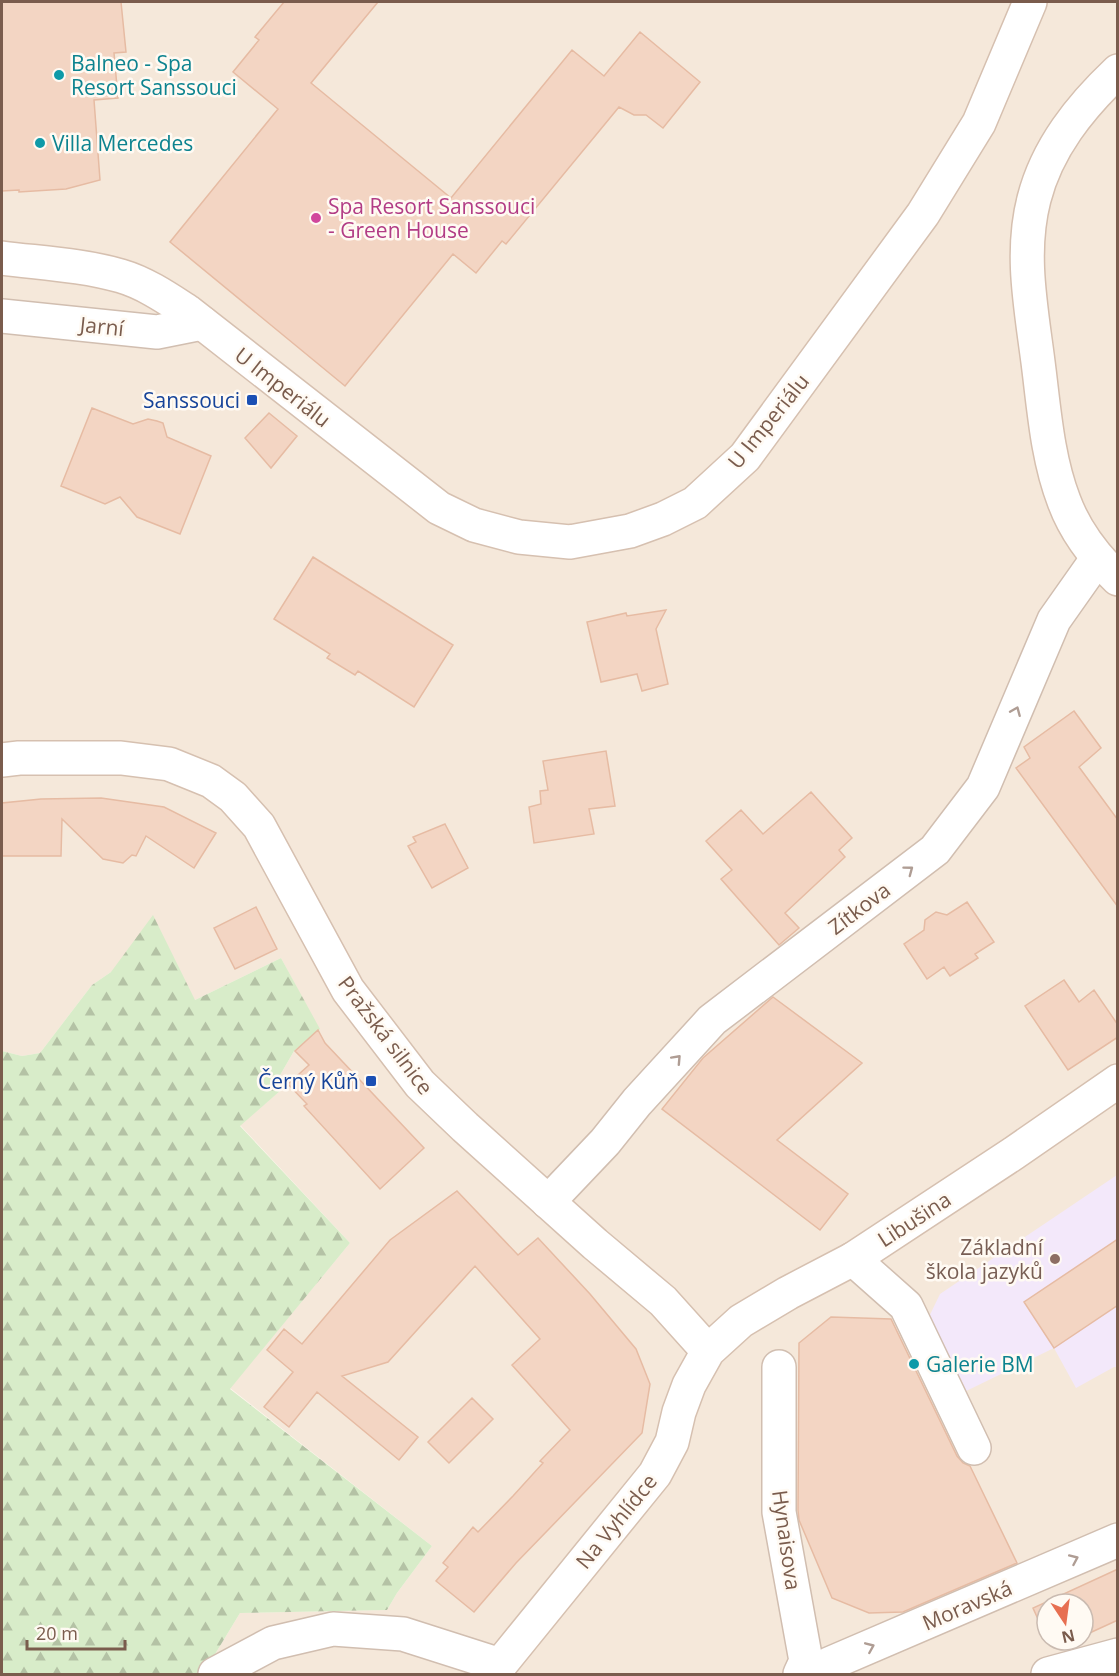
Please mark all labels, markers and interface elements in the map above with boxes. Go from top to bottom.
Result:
place label: Balneo - Spa Resort Sanssouci [71,49,237,101]
marker: Balneo - Spa Resort Sanssouci [52,68,66,82]
place label: Villa Mercedes [52,129,193,157]
marker: Villa Mercedes [33,136,47,150]
place label: Spa Resort Sanssouci - Green House [328,192,535,244]
marker: Spa Resort Sanssouci - Green House [309,211,323,225]
street label: Jarní [77,310,126,342]
street label: U Imperiálu [229,341,337,433]
street label: U Imperiálu [721,368,815,474]
place label: Sanssouci [143,386,240,414]
marker: Sanssouci [245,393,259,407]
one-way arrow [1008,706,1020,717]
one-way arrow [902,866,913,877]
street label: Zítkova [822,876,896,940]
street label: Pražská silnice [332,970,440,1100]
one-way arrow [670,1055,681,1066]
place label: Černý Kůň [258,1067,359,1095]
marker: Černý Kůň [364,1074,378,1088]
street label: Libušina [872,1185,956,1253]
place label: Základní škola jazyků [926,1233,1044,1285]
marker: Základní škola jazyků [1048,1252,1062,1266]
place label: Galerie BM [926,1350,1034,1378]
marker: Galerie BM [907,1357,921,1371]
street label: Na Vyhlídce [569,1468,663,1574]
street label: Hynaisova [766,1488,808,1592]
one-way arrow [1068,1554,1079,1566]
street label: Moravská [918,1574,1016,1636]
north arrow [1035,1592,1095,1652]
scale bar [27,1613,124,1651]
text: 20 m [36,1621,78,1645]
text: N [1060,1624,1077,1649]
one-way arrow [864,1642,875,1654]

